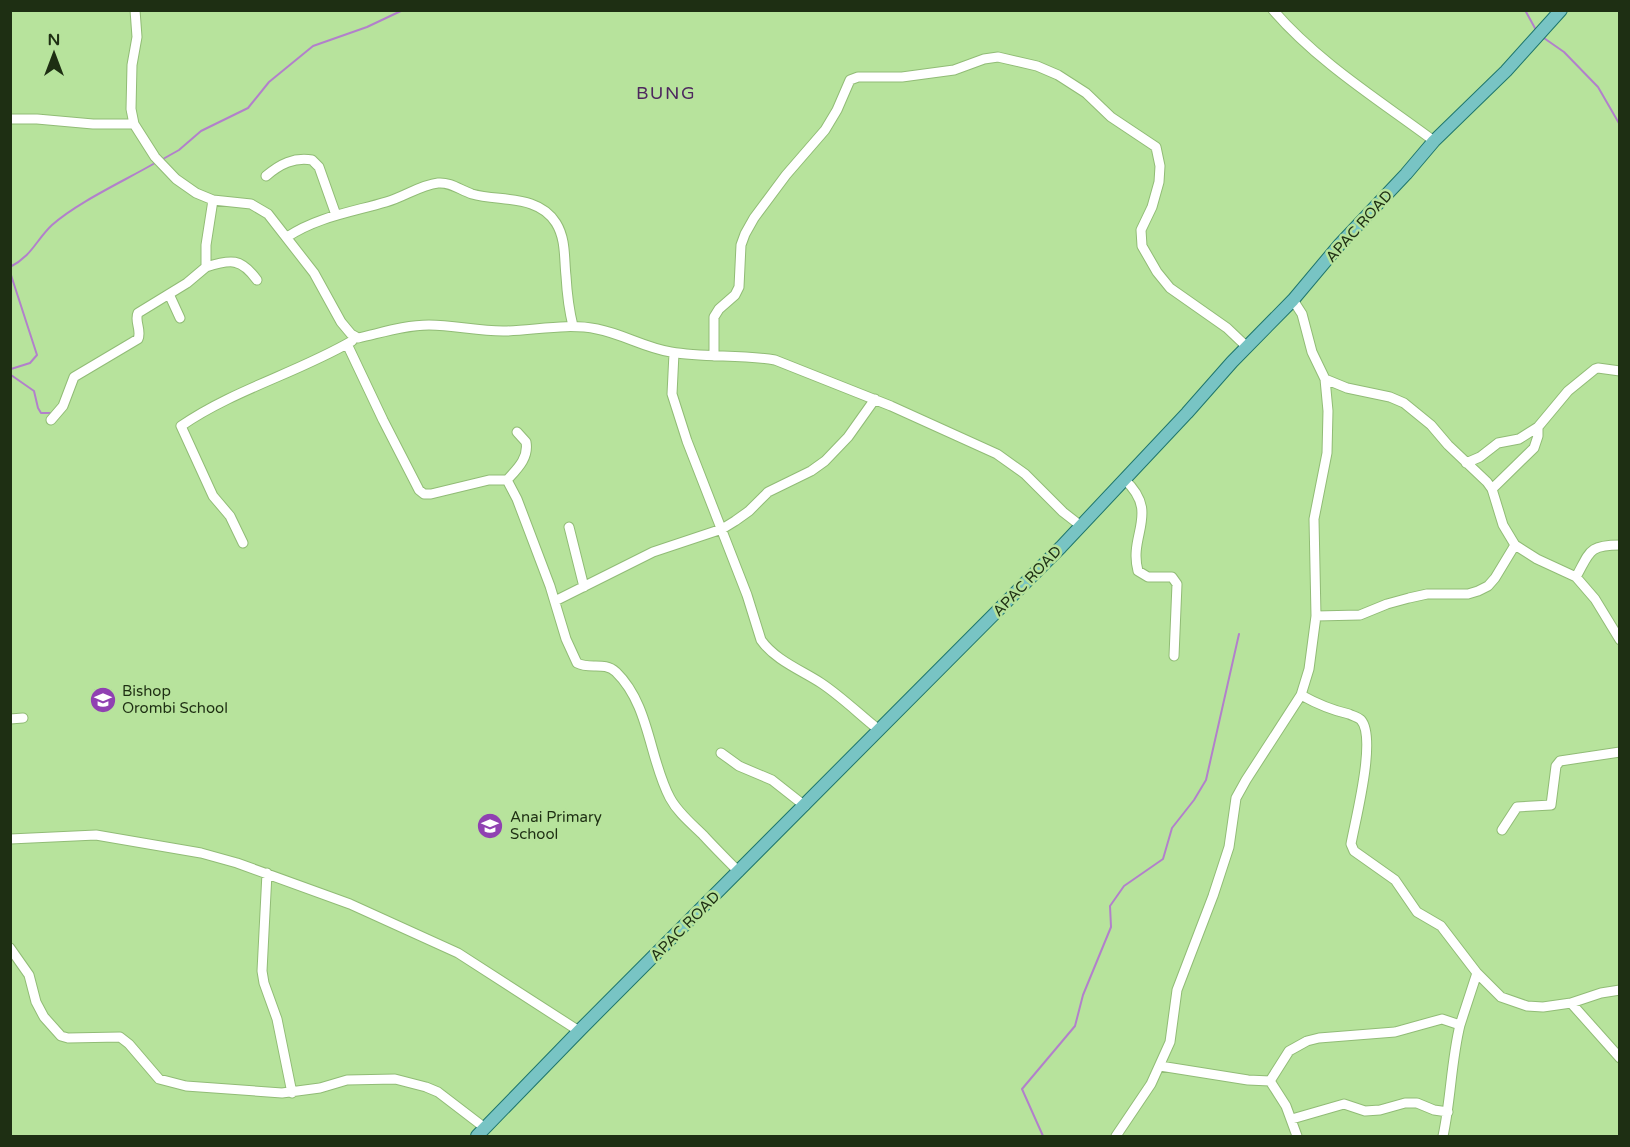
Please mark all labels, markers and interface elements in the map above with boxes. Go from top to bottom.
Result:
north arrow [24,24,84,84]
text: N [48,30,60,50]
district label: BUNG [636,82,696,104]
street label: APAC ROAD [1322,186,1396,266]
street label: APAC ROAD [989,542,1065,620]
place label: Bishop Orombi School [122,682,228,717]
school or university icon: Bishop Orombi School [88,685,118,715]
place label: Anai Primary School [510,808,602,843]
school or university icon: Anai Primary School [475,811,505,841]
street label: APAC ROAD [646,887,724,965]

